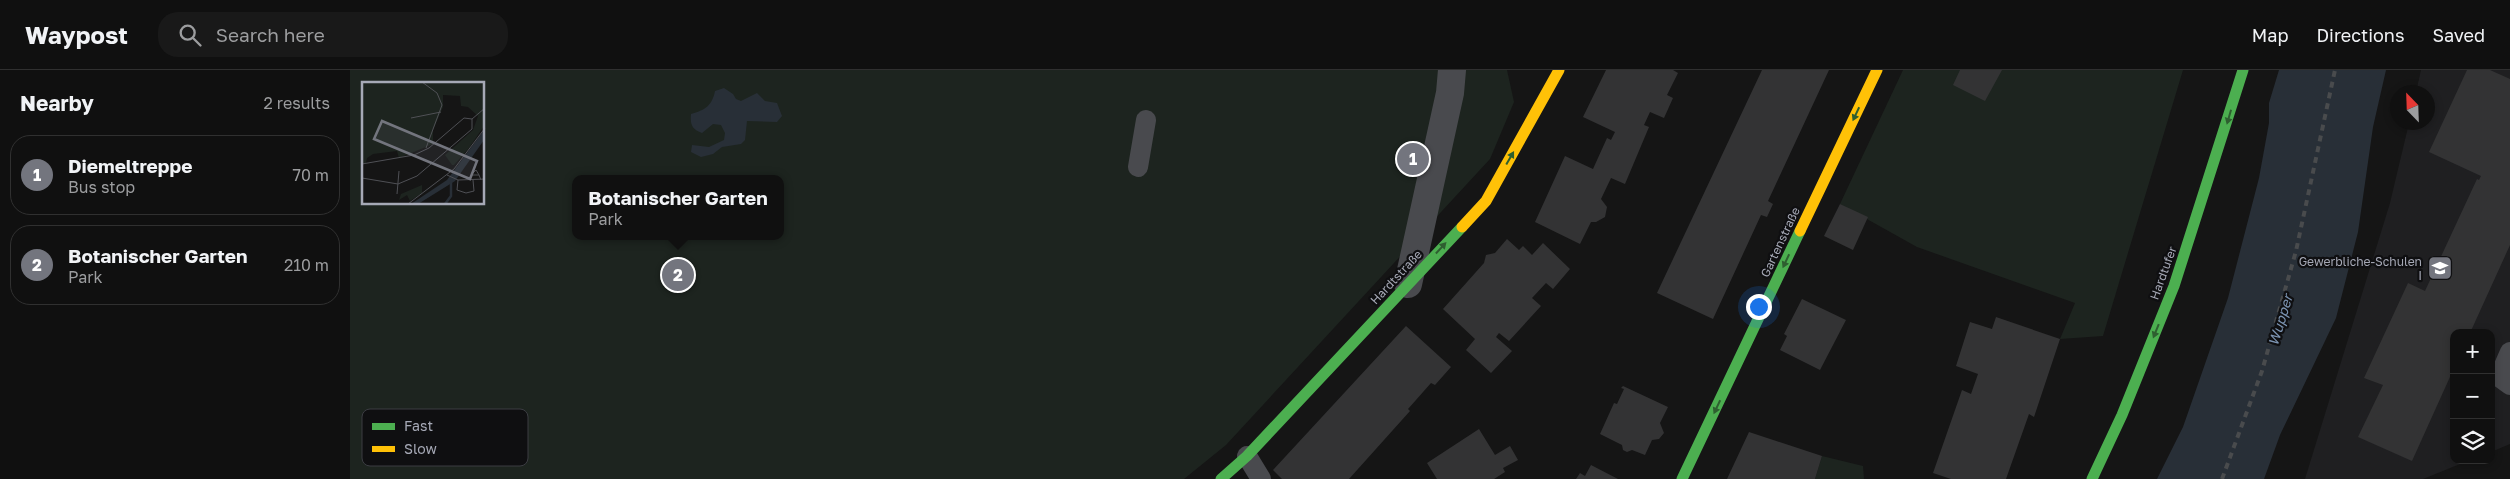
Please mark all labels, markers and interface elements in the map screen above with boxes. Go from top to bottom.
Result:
search box [158,12,508,57]
text: Waypost [25,20,128,49]
icon: search [176,21,204,49]
text: Search here [216,23,325,46]
text: Map [2252,24,2288,46]
text: Directions [2316,24,2404,46]
text: Saved [2432,24,2485,46]
inset map [362,82,485,205]
north arrow [2390,85,2435,130]
text: Nearby [20,90,94,116]
text: 2 results [264,93,330,113]
one-way arrow [1852,107,1860,121]
one-way arrow [2225,109,2233,124]
pin: 1 [1397,140,1429,178]
one-way arrow [1506,151,1514,166]
text: Diemeltreppe [68,154,192,177]
text: 1 [33,165,41,185]
text: 70 m [292,165,329,185]
popup [572,175,784,240]
text: Bus stop [68,177,135,197]
text: Botanischer Garten [588,186,768,209]
street label: Gartenstraße [1757,204,1803,279]
text: Park [588,209,623,229]
one-way arrow [1435,242,1447,254]
text: Botanischer Garten [68,244,248,267]
street label: Hardtufer [2146,244,2180,302]
street label: Hardtstraße [1367,247,1425,307]
one-way arrow [1782,254,1790,268]
place label: Gewerbliche-Schulen I [2299,254,2422,283]
text: 2 [32,255,42,275]
text: 210 m [284,255,329,275]
school or university icon: Gewerbliche-Schulen I [2427,255,2453,281]
pin: 2 [662,256,694,294]
text: Park [68,267,103,287]
water label: Wupper [2264,290,2297,348]
your location [1746,294,1772,320]
one-way arrow [2151,324,2159,338]
map controls [2450,329,2495,464]
button: + [2450,329,2495,374]
button: − [2450,374,2495,419]
one-way arrow [1712,400,1720,414]
legend [362,409,528,466]
text: Fast [404,417,433,434]
button: layers [2450,419,2495,464]
text: Slow [404,440,437,457]

